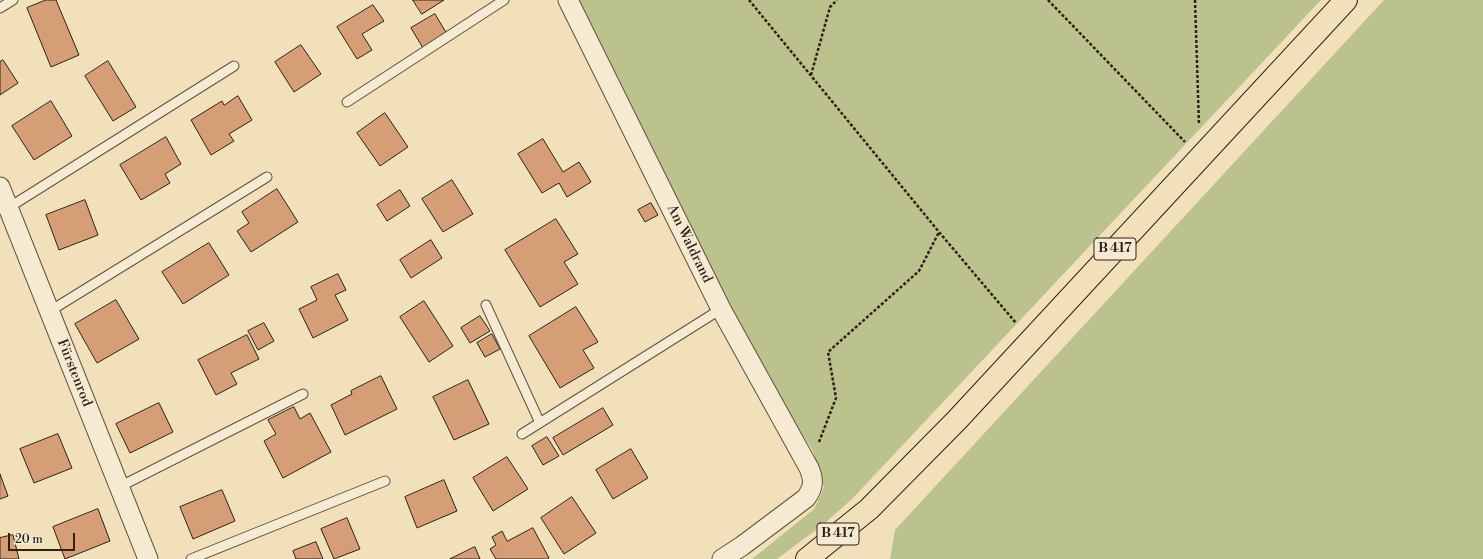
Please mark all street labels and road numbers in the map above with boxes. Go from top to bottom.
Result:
street label: Am Waldrand [663,202,715,286]
road number: B 417 [1094,238,1136,260]
street label: Fürstenrod [53,337,95,409]
road number: B 417 [817,523,859,545]

